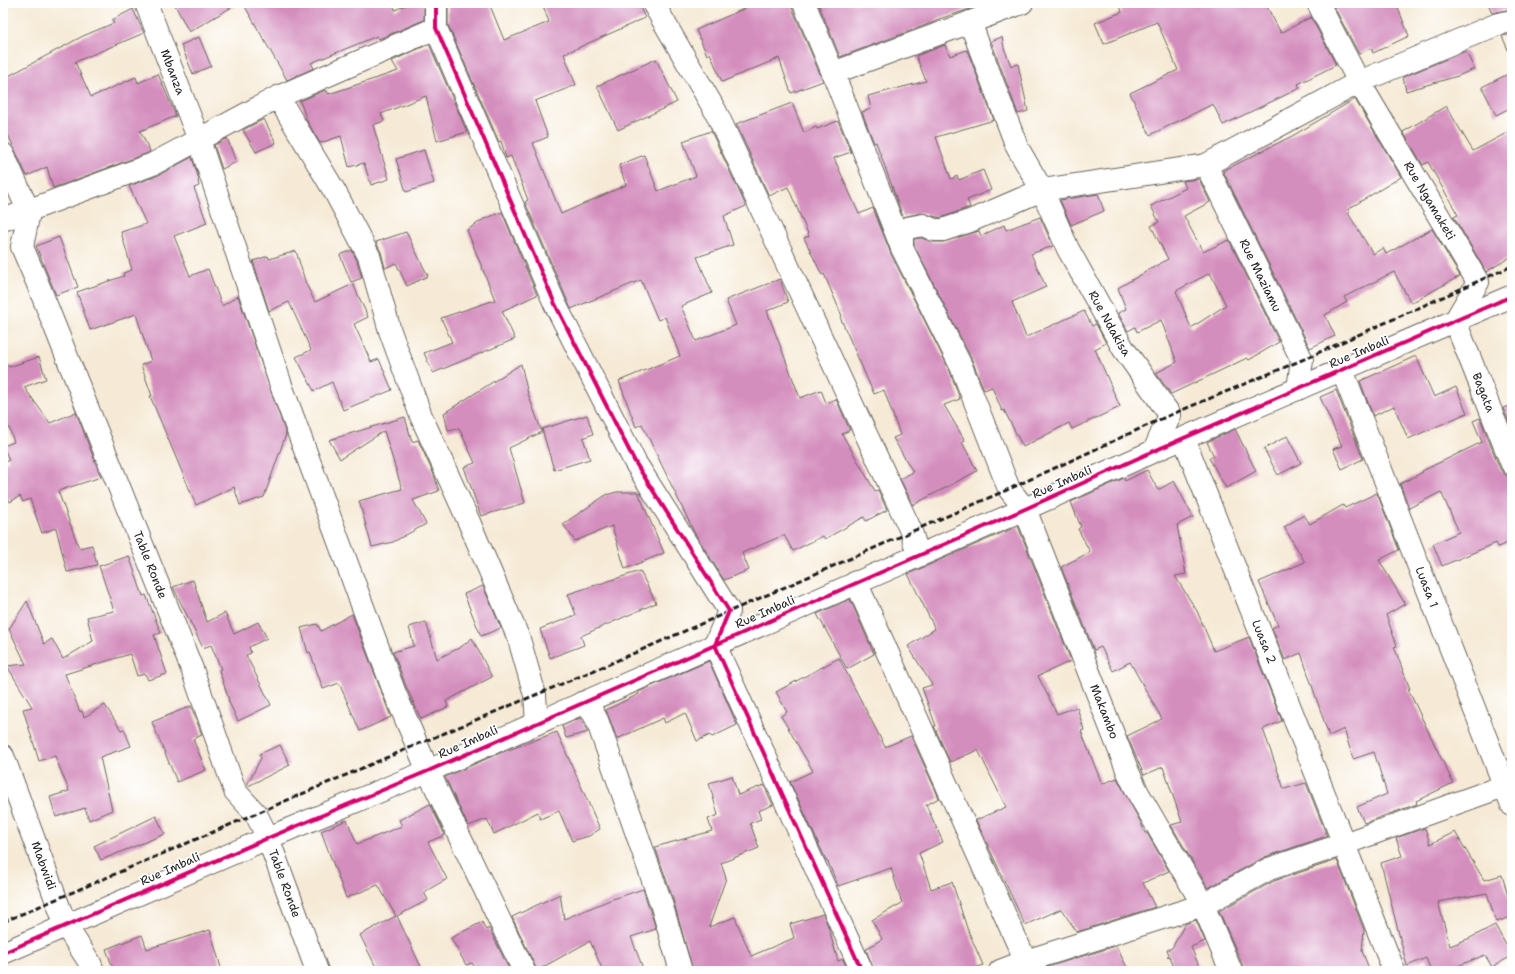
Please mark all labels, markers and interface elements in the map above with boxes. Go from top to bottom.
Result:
street label: Mbanza [157,47,189,98]
street label: Rue Ngamaketi [1400,158,1459,243]
street label: Rue Maziamu [1236,236,1285,315]
street label: Rue Ndakisa [1085,288,1135,360]
street label: Rue Imbali [1327,332,1391,372]
street label: Bagata [1468,370,1499,415]
street label: Rue Imbali [1030,462,1094,502]
street label: Table Ronde [130,529,171,601]
street label: Luasa 1 [1412,564,1442,610]
street label: Rue Imbali [733,592,797,632]
street label: Luasa 2 [1248,617,1280,666]
street label: Makambo [1086,682,1122,741]
street label: Rue Imbali [436,722,500,762]
street label: Mabwidi [27,839,60,892]
street label: Table Ronde [265,847,305,920]
street label: Rue Imbali [138,849,202,889]

